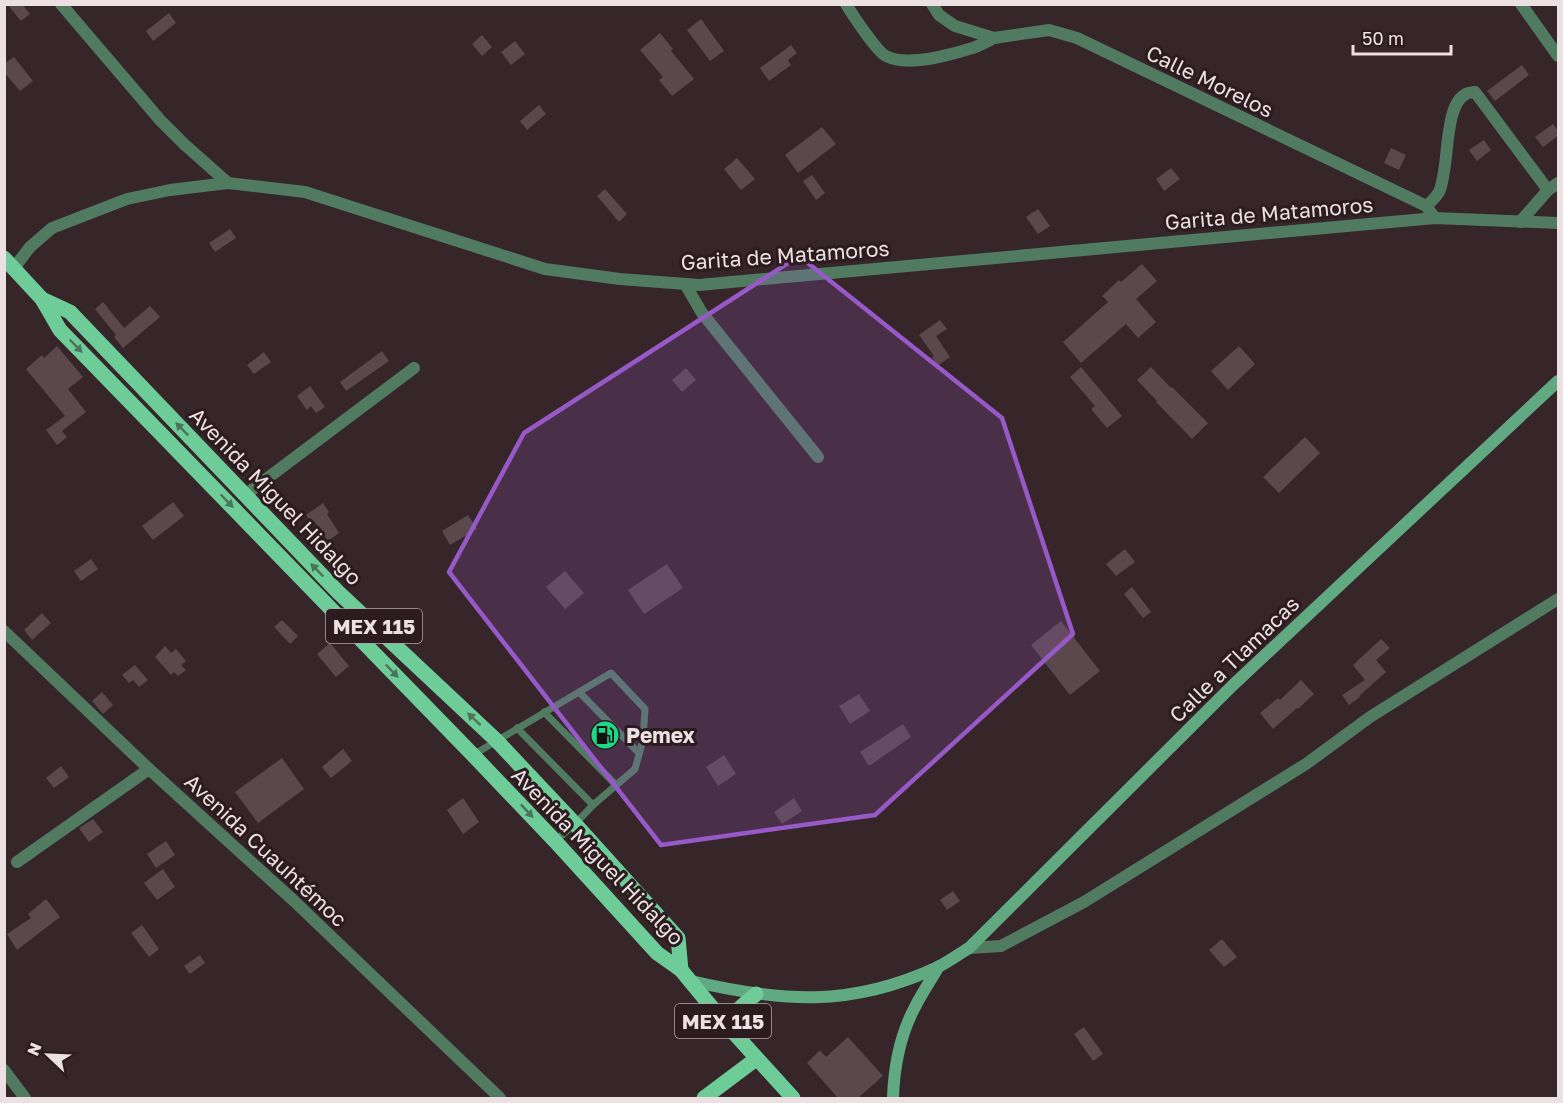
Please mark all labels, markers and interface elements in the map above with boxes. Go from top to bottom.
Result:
scale bar [1353,18,1450,56]
text: 50 m [1362,27,1404,49]
street label: Calle Morelos [1142,39,1278,123]
street label: Garita de Matamoros [1164,191,1374,235]
street label: Garita de Matamoros [680,235,890,275]
one-way arrow [69,338,83,353]
street label: Avenida Miguel Hidalgo [184,402,368,590]
one-way arrow [176,423,190,437]
one-way arrow [219,493,233,507]
one-way arrow [311,564,325,578]
street label: Calle a Tlamacas [1164,590,1304,728]
road number: MEX 115 [326,609,422,643]
one-way arrow [384,663,398,677]
one-way arrow [466,712,481,726]
fuel station icon: Pemex [589,719,621,751]
place label: Pemex [626,722,695,748]
street label: Avenida Miguel Hidalgo [506,762,690,950]
street label: Avenida Cuauhtémoc [179,768,353,932]
one-way arrow [520,804,534,819]
road number: MEX 115 [675,1004,771,1038]
north arrow [18,1025,78,1085]
text: N [23,1040,46,1059]

